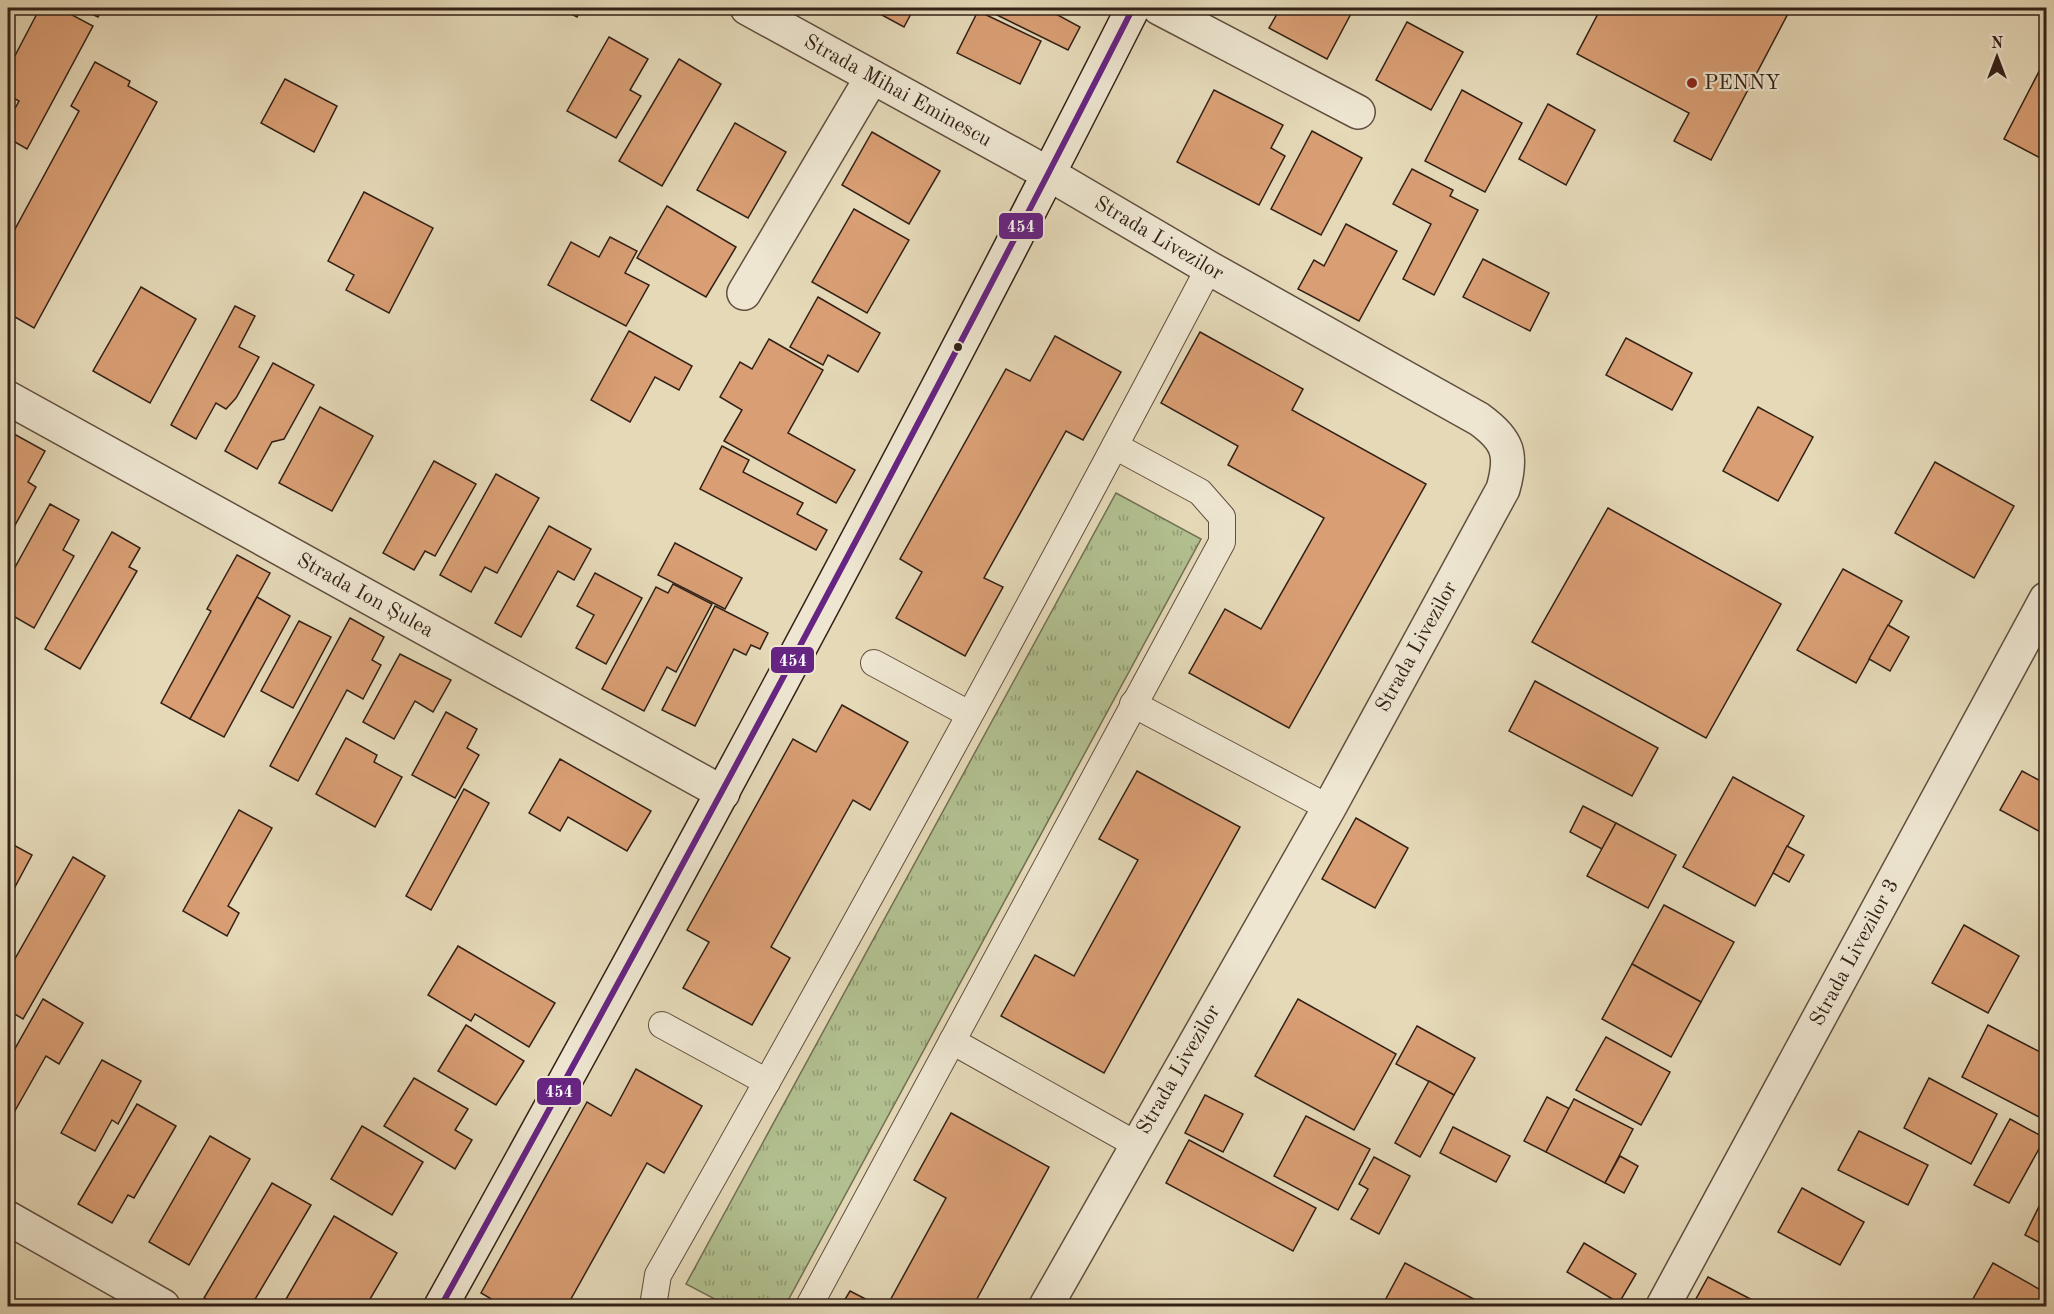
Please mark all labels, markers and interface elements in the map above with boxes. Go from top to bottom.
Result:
north arrow [1967,27,2027,87]
street label: Strada Mihai Eminescu [800,31,995,151]
text: N [1991,36,2004,52]
place label: PENNY [1704,73,1780,94]
marker: PENNY [1685,76,1699,90]
street label: Strada Livezilor [1091,193,1227,285]
line badge: 454 [998,212,1044,240]
text: 454 [1007,220,1035,236]
unlabelled marker [952,341,964,353]
street label: Strada Ion Șulea [293,549,437,641]
street label: Strada Livezilor [1372,578,1462,716]
line badge: 454 [770,646,815,674]
text: 454 [779,654,807,670]
street label: Strada Livezilor 3 [1806,875,1903,1030]
street label: Strada Livezilor [1133,1001,1225,1138]
line badge: 454 [536,1077,582,1106]
text: 454 [545,1085,573,1101]

